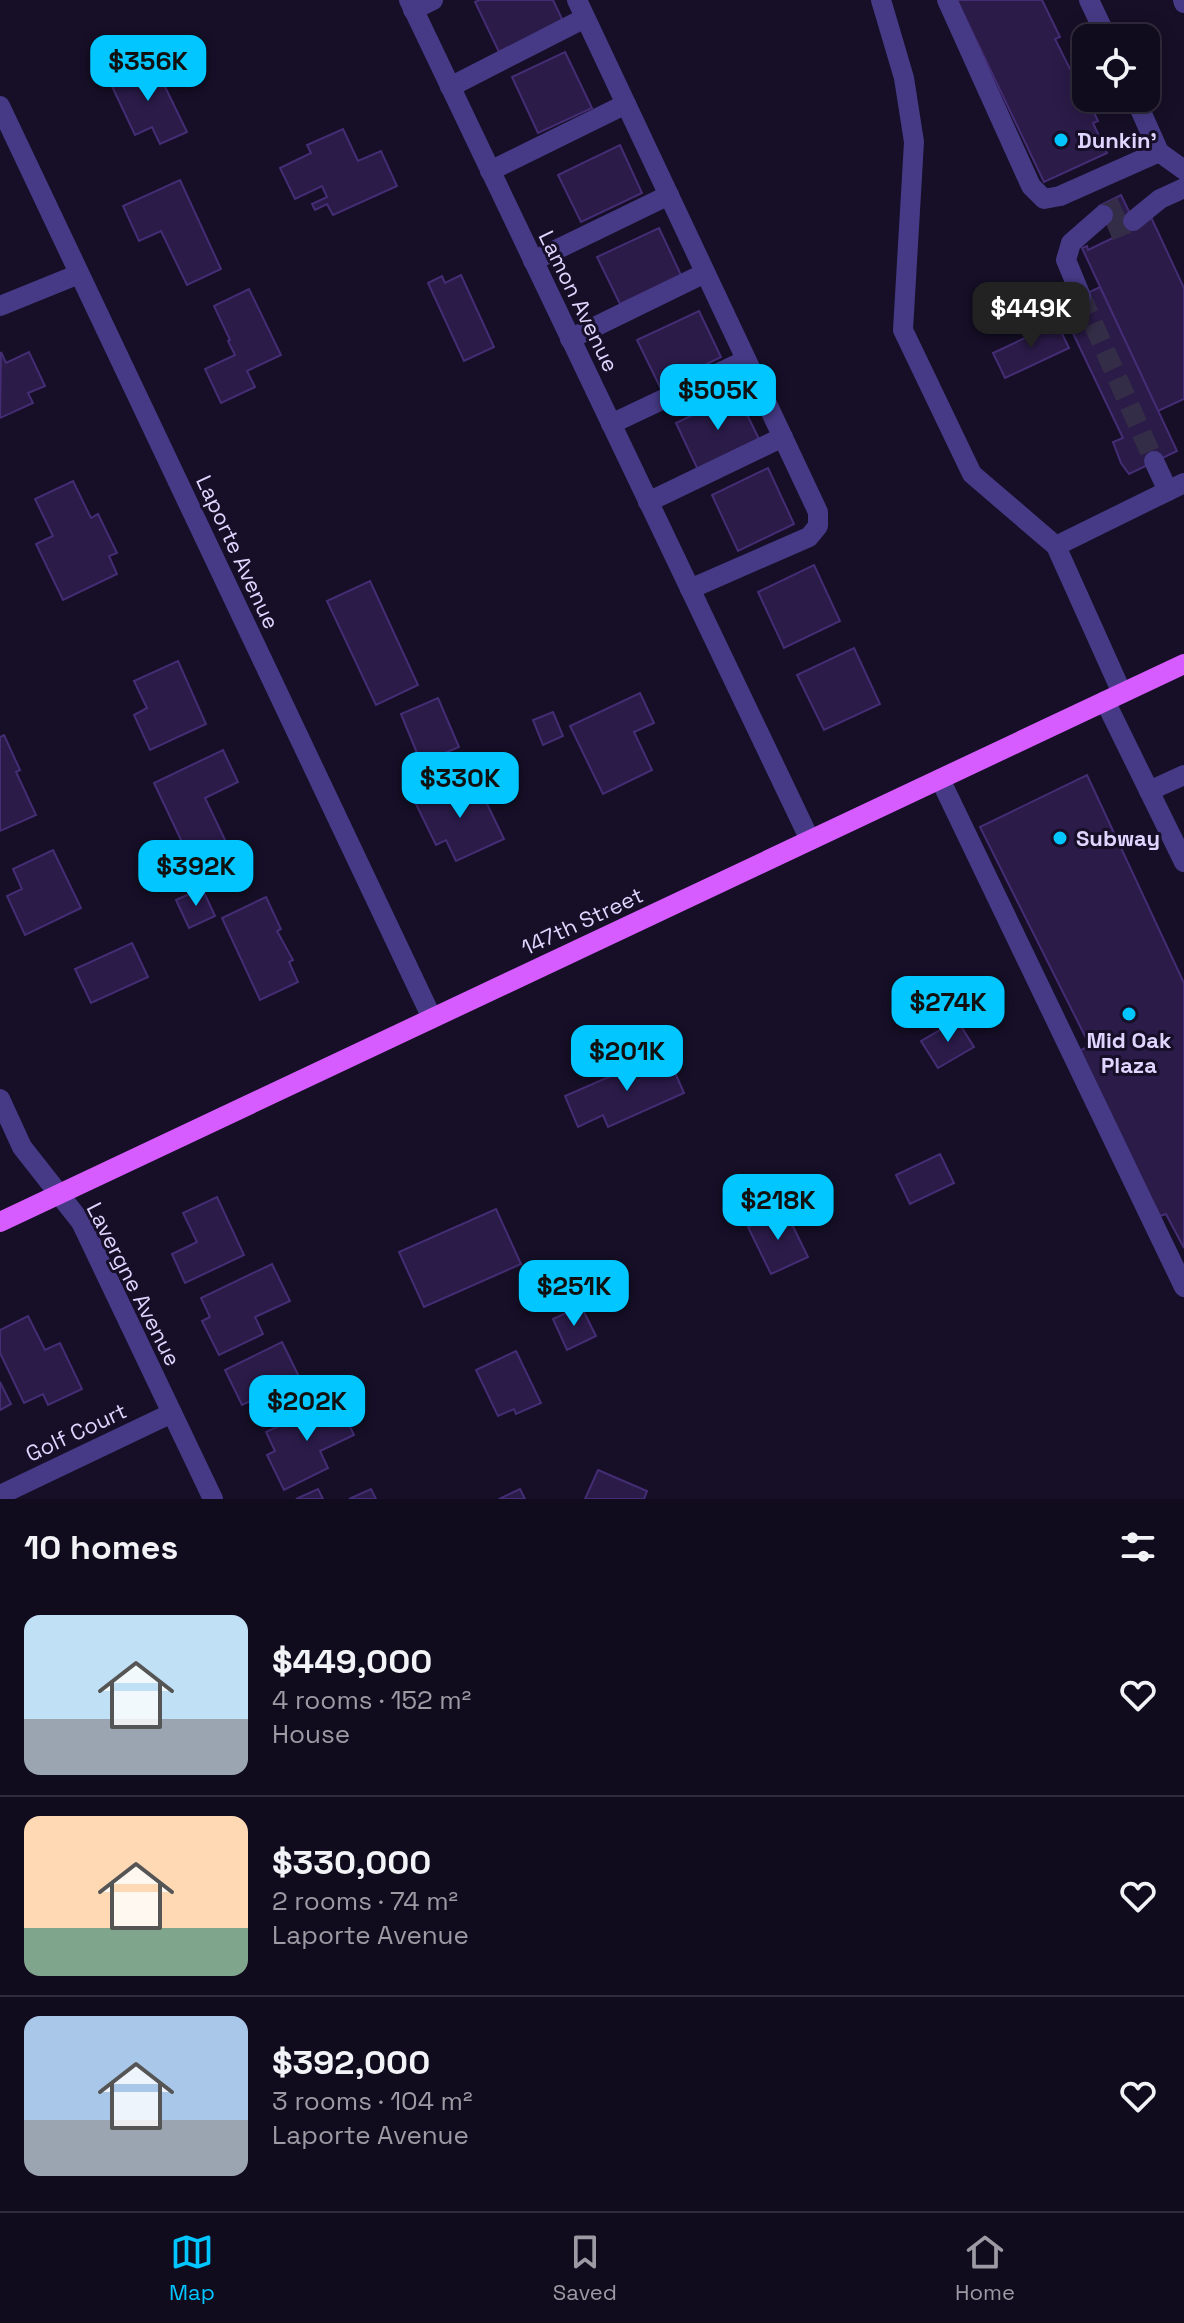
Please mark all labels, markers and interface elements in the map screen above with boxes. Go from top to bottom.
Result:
map controls [1072,24,1160,112]
button: locate [1072,24,1160,112]
pin: $356K [92,35,204,103]
text: $356K [108,44,188,78]
place label: Dunkin' [1077,126,1157,154]
marker: Dunkin' [1052,131,1070,149]
street label: Lamon Avenue [533,226,625,376]
pin: $449K [975,282,1087,350]
text: $449K [990,291,1072,325]
pin: $505K [662,364,774,432]
text: $505K [678,373,758,407]
street label: Laporte Avenue [190,471,286,633]
pin: $330K [404,752,516,820]
text: $330K [420,761,500,795]
place label: Subway [1076,824,1160,852]
marker: Subway [1051,829,1069,847]
pin: $392K [140,840,252,908]
text: $392K [156,849,236,883]
street label: 147th Street [517,881,647,961]
pin: $274K [892,976,1004,1044]
text: $274K [910,985,986,1019]
marker: Mid Oak Plaza [1120,1005,1138,1023]
pin: $201K [571,1025,683,1093]
place label: Mid Oak Plaza [1087,1026,1172,1079]
text: $201K [589,1034,665,1068]
pin: $218K [722,1174,834,1242]
text: $218K [741,1183,815,1217]
street label: Lavergne Avenue [81,1197,187,1371]
pin: $251K [518,1260,630,1328]
text: $251K [537,1269,611,1303]
pin: $202K [251,1375,363,1443]
text: $202K [267,1384,347,1418]
street label: Golf Court [21,1396,131,1468]
icon: filters [1116,1525,1160,1569]
text: 10 homes [24,1526,178,1569]
text: $449,000 [272,1640,432,1683]
icon: home [88,1647,184,1743]
icon: heart [1116,1673,1160,1717]
text: 4 rooms · 152 m² [272,1683,471,1717]
text: House [272,1717,350,1751]
text: $330,000 [272,1841,431,1884]
icon: home [88,1848,184,1944]
icon: heart [1116,1874,1160,1918]
text: 2 rooms · 74 m² [272,1884,458,1918]
text: Laporte Avenue [272,1918,469,1952]
text: $392,000 [272,2041,430,2084]
icon: home [88,2048,184,2144]
icon: heart [1116,2074,1160,2118]
text: 3 rooms · 104 m² [272,2084,473,2118]
text: Laporte Avenue [272,2118,469,2152]
tab: Map [169,2230,215,2306]
tab: Saved [553,2230,617,2306]
tab: Home [955,2230,1015,2306]

